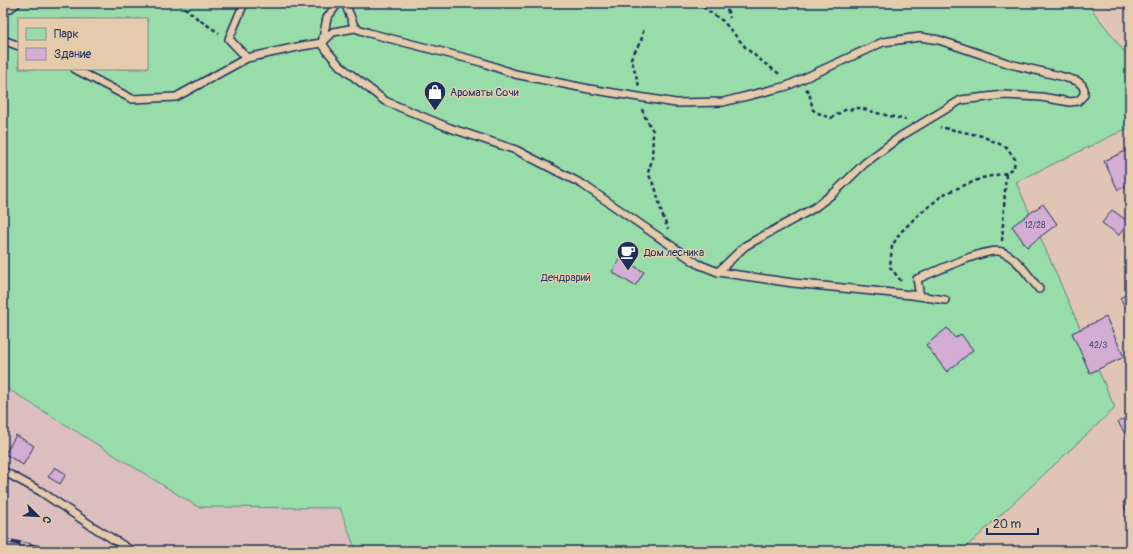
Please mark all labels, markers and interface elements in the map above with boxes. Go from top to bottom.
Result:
legend [18,18,148,70]
text: Парк [54,27,79,42]
text: Здание [54,47,91,62]
shop icon: Ароматы Сочи [422,79,448,112]
place label: Ароматы Сочи [450,86,519,99]
house number: 12/28 [1024,220,1046,231]
cafe icon: Дом лесника [615,239,641,272]
place label: Дом лесника [643,246,704,259]
park label: Дендрарий [540,271,591,284]
house number: 42/3 [1089,340,1107,351]
north arrow [18,496,58,536]
scale bar [987,510,1038,536]
text: С [39,514,54,526]
text: 20 m [993,517,1022,532]

